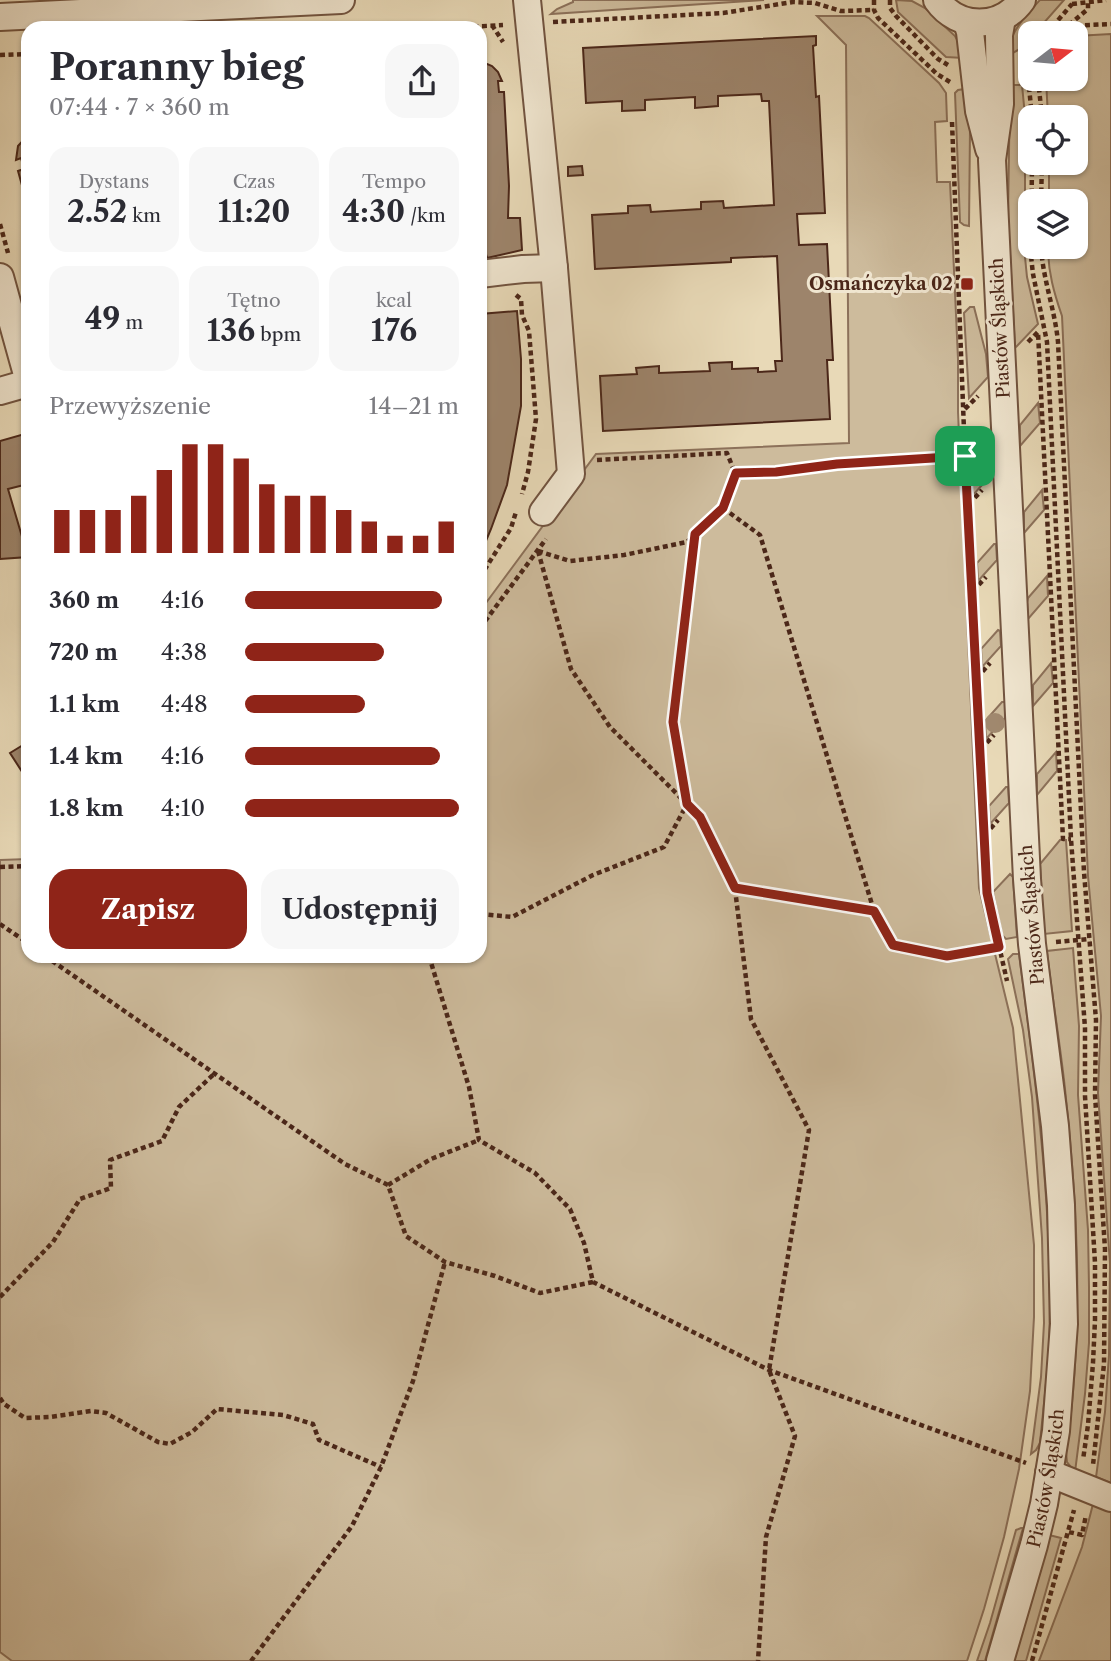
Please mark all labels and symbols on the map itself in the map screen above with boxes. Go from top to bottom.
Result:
north arrow [1018,21,1088,91]
street label: Piastów Śląskich [984,257,1015,399]
place label: Osmańczyka 02 [809,273,953,295]
marker: Osmańczyka 02 [959,276,975,292]
pin [935,426,995,486]
street label: Piastów Śląskich [1014,844,1049,986]
street label: Piastów Śląskich [1023,1408,1069,1550]

